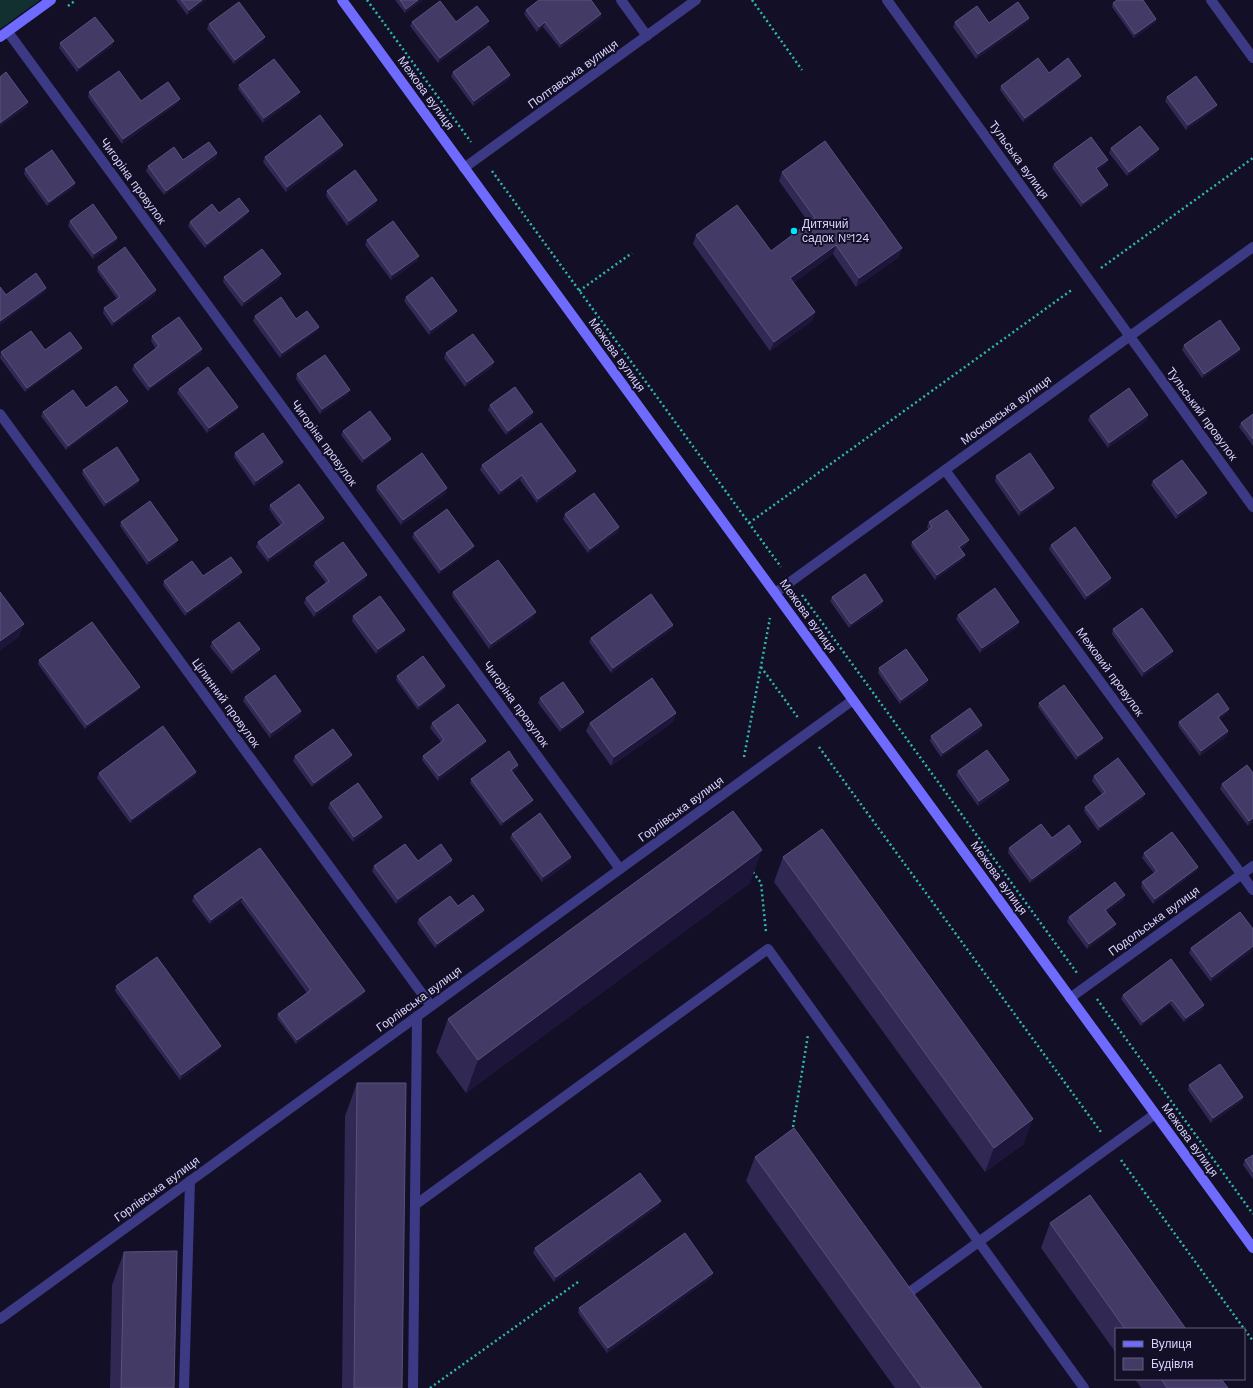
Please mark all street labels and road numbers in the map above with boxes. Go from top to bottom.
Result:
street label: Полтавська вулиця [525,37,621,111]
street label: Межова вулиця [395,54,457,132]
street label: Тульська вулиця [986,118,1052,202]
street label: Чигоріна провулок [97,135,169,227]
street label: Межова вулиця [586,316,648,394]
street label: Тульський провулок [1164,365,1241,464]
street label: Московська вулиця [958,372,1054,448]
street label: Чигоріна провулок [288,397,360,489]
street label: Межова вулиця [777,577,839,655]
street label: Межовий провулок [1073,625,1147,720]
street label: Цілинний провулок [189,656,263,751]
street label: Чигоріна провулок [480,658,552,750]
street label: Горлівська вулиця [636,773,726,845]
street label: Межова вулиця [968,839,1030,917]
street label: Подольська вулиця [1106,883,1202,959]
street label: Горлівська вулиця [374,963,464,1035]
street label: Межова вулиця [1159,1101,1221,1179]
street label: Горлівська вулиця [112,1153,202,1225]

